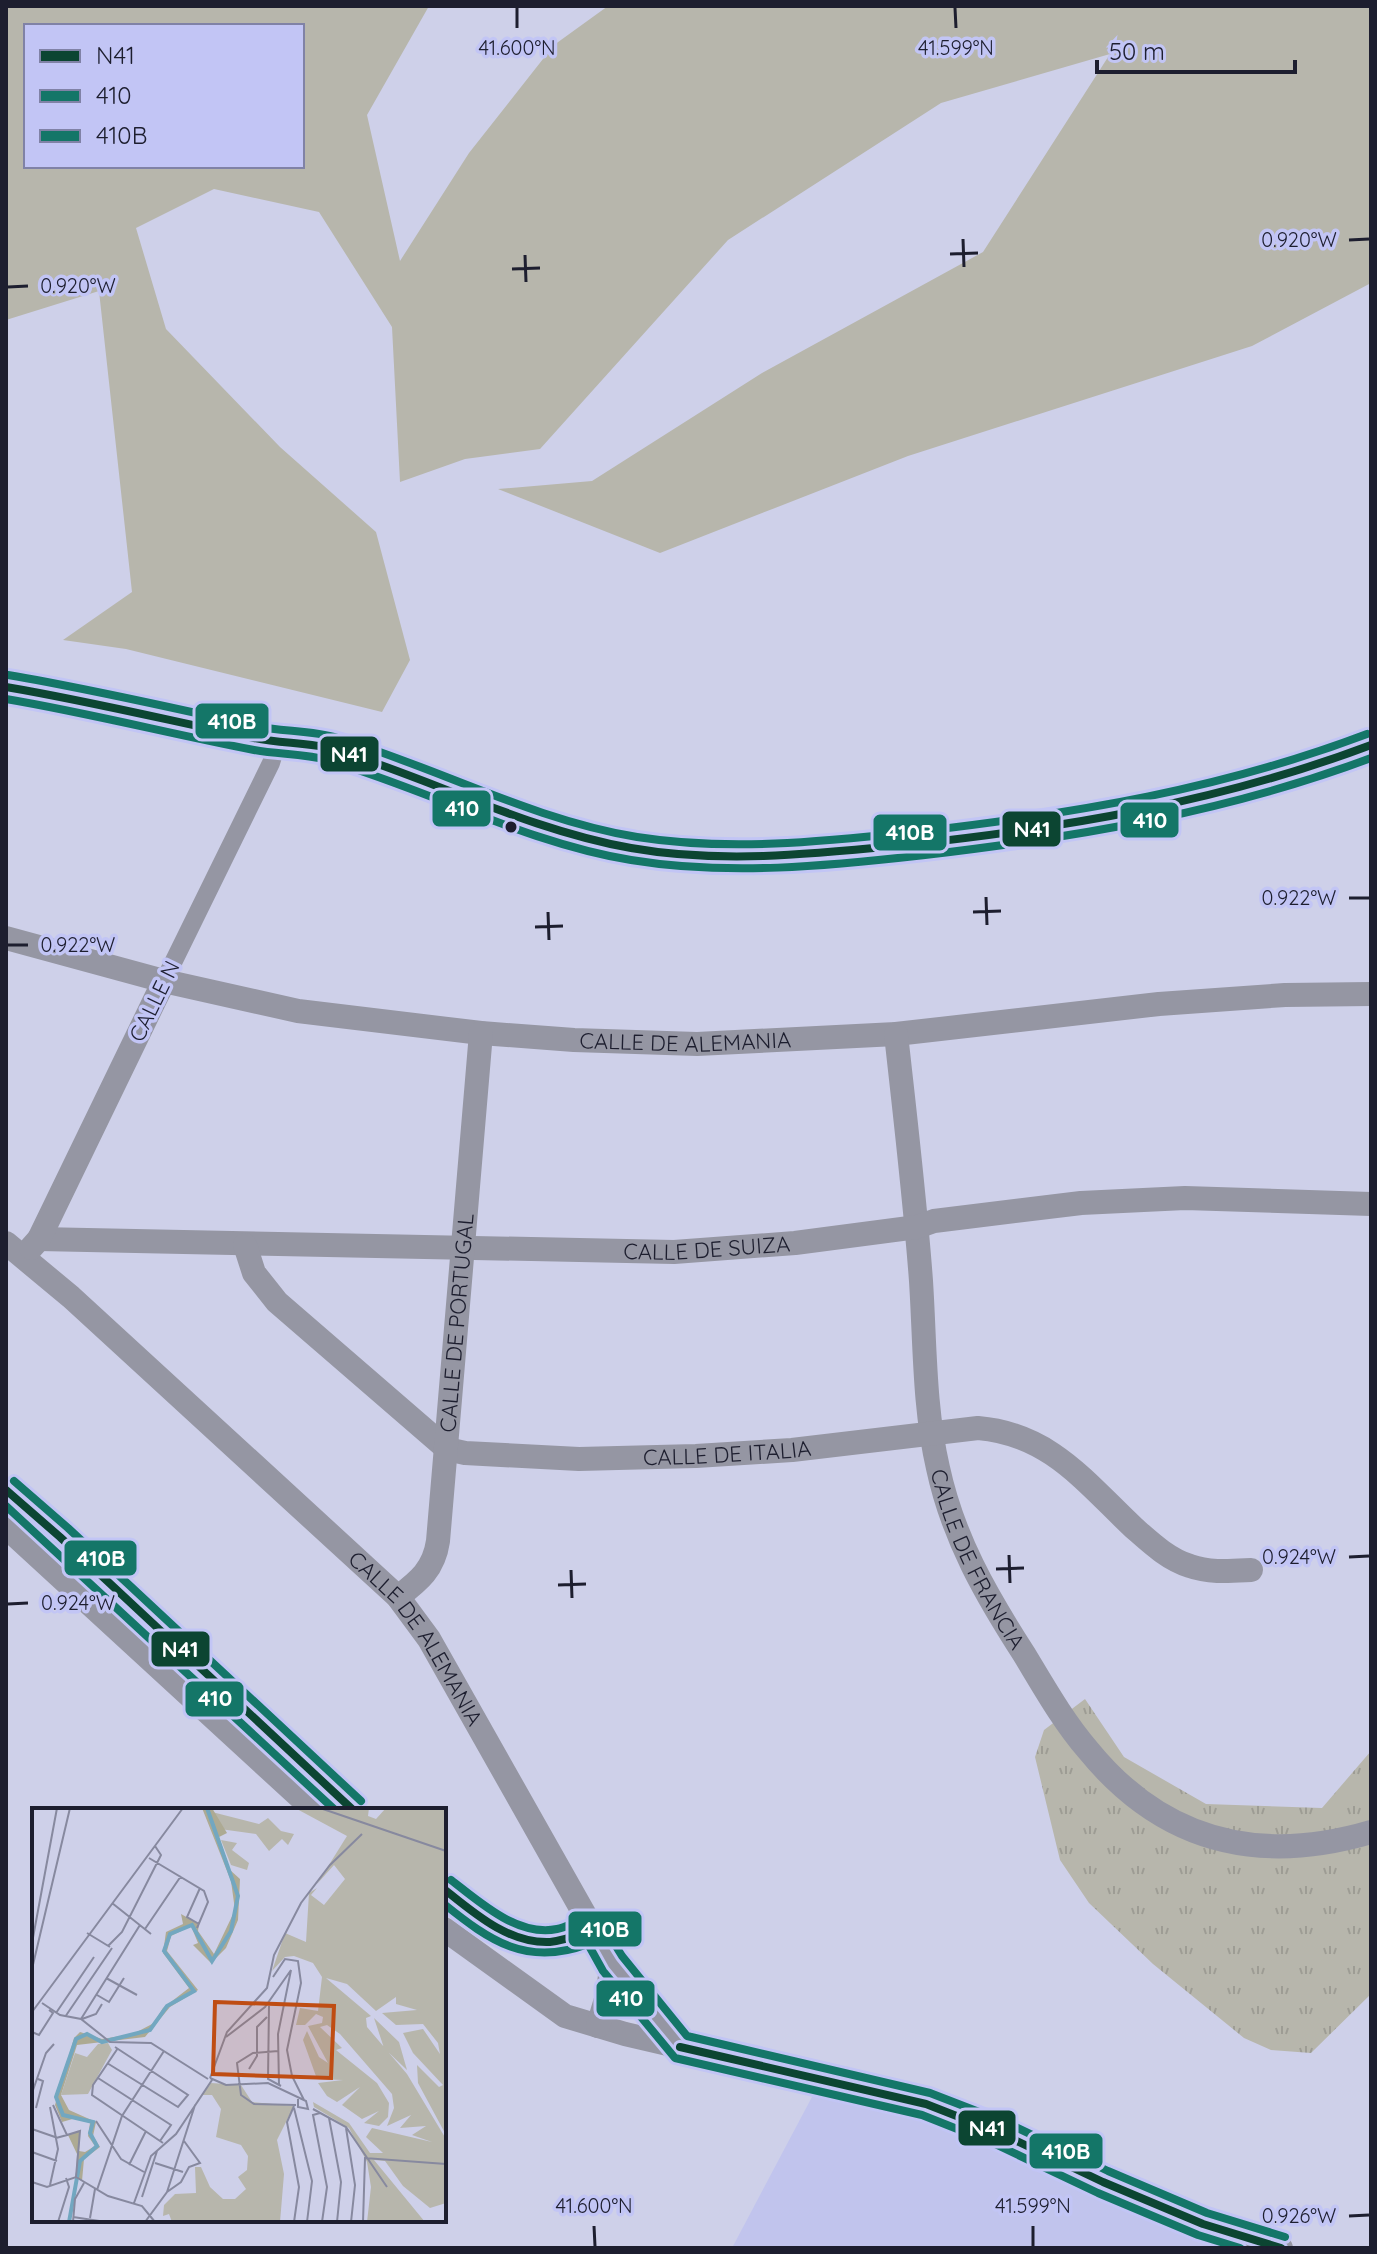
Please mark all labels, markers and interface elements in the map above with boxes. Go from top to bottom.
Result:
legend [24,24,304,168]
scale bar [1097,24,1295,74]
text: 41.600°N [478,35,556,60]
text: 41.599°N [918,35,994,60]
text: 50 m [1109,36,1165,66]
text: N41 [96,40,135,70]
text: 410 [96,80,132,110]
text: 410B [96,120,147,150]
text: 0.920°W [1261,227,1337,252]
text: 0.920°W [40,273,116,298]
line badge: 410B [194,702,270,740]
text: 410B [208,707,256,735]
line badge: N41 [319,735,380,773]
text: N41 [330,740,368,768]
line badge: 410 [431,789,492,828]
text: 410 [445,794,479,822]
line badge: 410 [1119,801,1180,839]
text: 410 [1133,806,1167,834]
line badge: N41 [1001,810,1062,848]
line badge: 410B [872,813,948,852]
text: N41 [1013,815,1051,843]
text: 410B [886,818,934,846]
unlabelled marker [503,819,519,835]
text: 0.922°W [1262,885,1336,910]
text: 0.922°W [41,932,115,957]
street label: CALLE N [122,956,186,1046]
street label: CALLE DE ALEMANIA [579,1025,792,1058]
street label: CALLE DE PORTUGAL [433,1212,480,1433]
street label: CALLE DE SUIZA [623,1229,791,1266]
street label: CALLE DE ITALIA [643,1434,813,1471]
street label: CALLE DE FRANCIA [925,1466,1031,1655]
line badge: 410B [63,1539,138,1577]
text: 410B [77,1544,125,1572]
text: 0.924°W [1262,1544,1336,1569]
street label: CALLE DE ALEMANIA [343,1545,489,1731]
text: 0.924°W [41,1590,115,1615]
line badge: N41 [150,1630,211,1668]
text: N41 [161,1635,199,1663]
line badge: 410 [184,1680,245,1718]
text: 410 [198,1684,232,1712]
inset map [32,1808,446,2222]
line badge: 410B [567,1910,643,1948]
text: 410B [581,1915,629,1943]
line badge: 410 [595,1979,656,2018]
text: 410 [609,1984,643,2012]
line badge: N41 [957,2109,1017,2147]
text: N41 [968,2114,1006,2142]
line badge: 410B [1028,2132,1104,2170]
text: 410B [1042,2137,1090,2165]
text: 41.600°N [555,2193,633,2218]
text: 41.599°N [995,2193,1071,2218]
text: 0.926°W [1262,2203,1336,2228]

